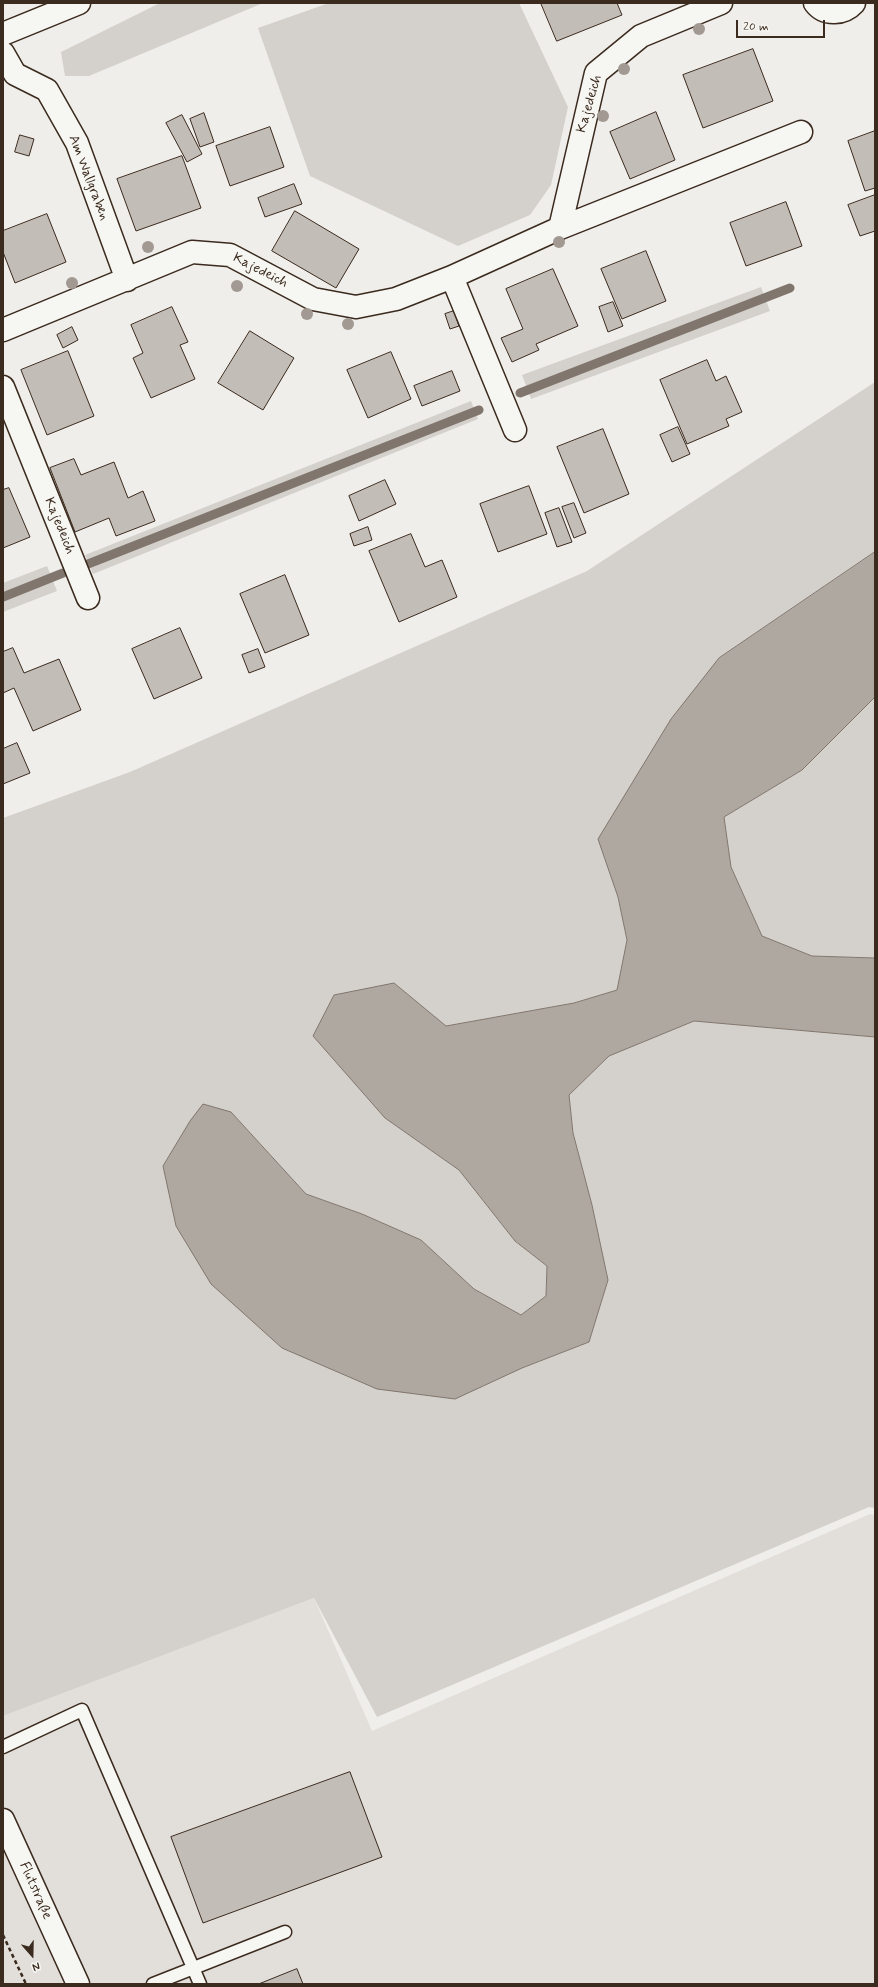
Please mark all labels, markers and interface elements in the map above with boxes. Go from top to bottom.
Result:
scale bar [738,12,827,38]
text: 20 m [743,19,769,35]
street label: Kajedeich [574,73,606,135]
street label: Am Wallgraben [64,133,112,223]
street label: Kajedeich [230,250,290,292]
street label: Kajedeich [40,495,78,557]
street label: Flutstraße [15,1860,55,1922]
north arrow [12,1935,52,1975]
text: N [30,1958,42,1974]

